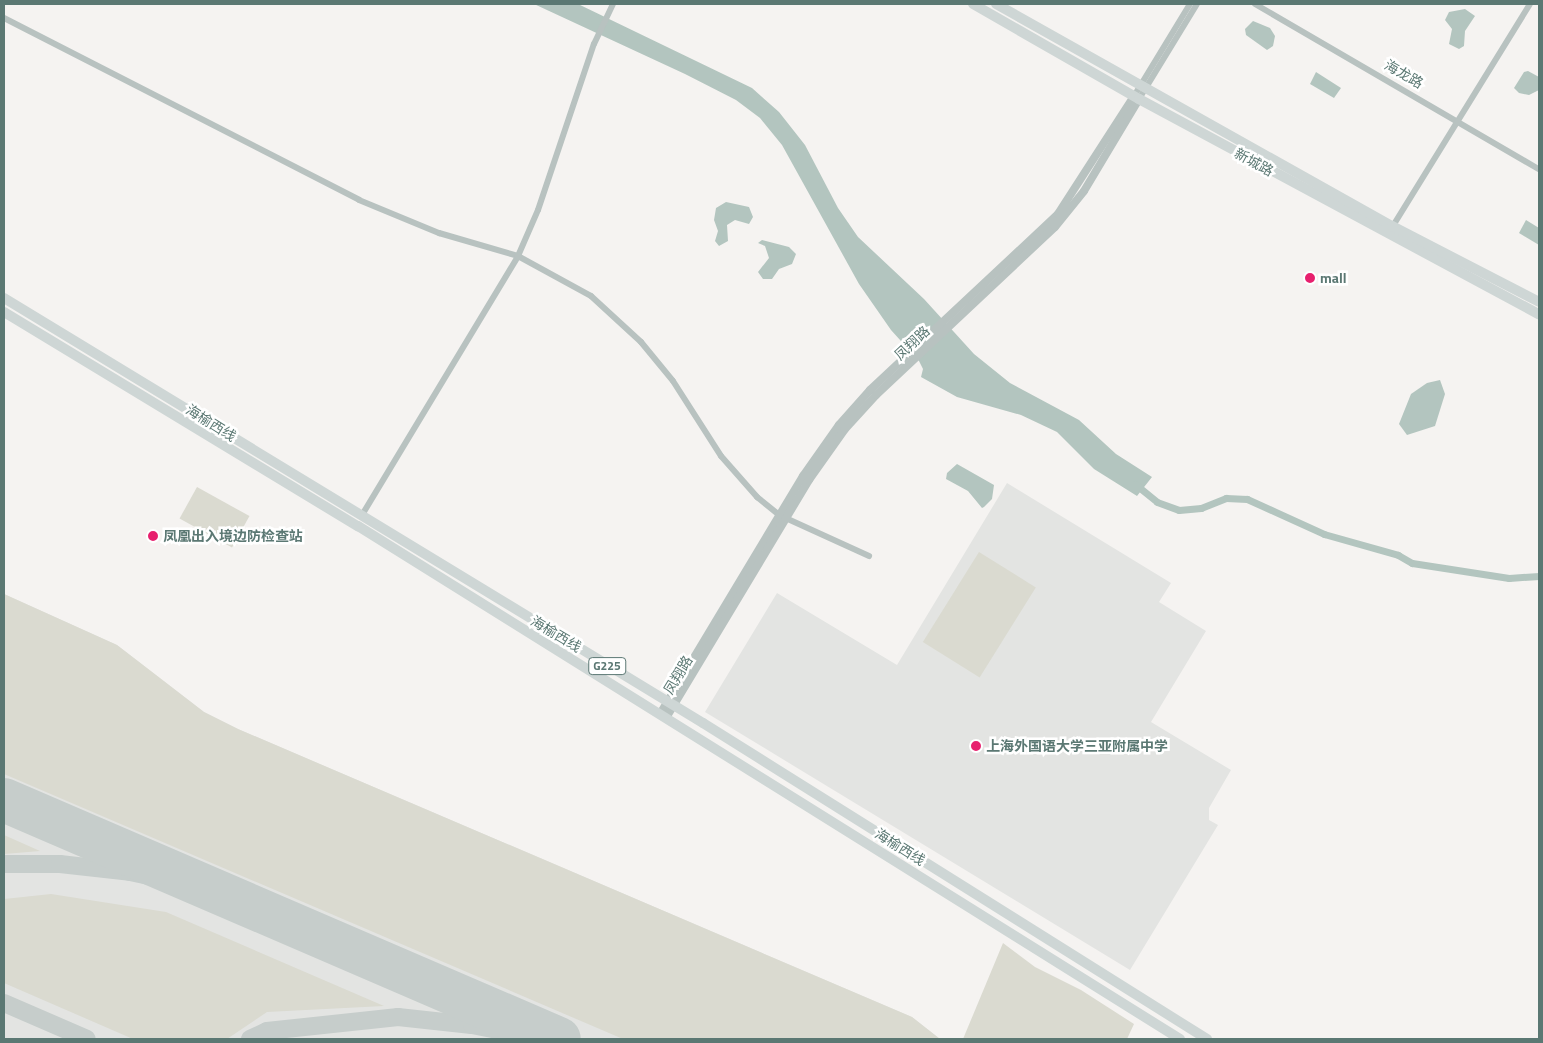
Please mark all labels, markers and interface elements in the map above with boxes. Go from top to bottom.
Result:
street label: 海龙路 [1382,56,1426,92]
street label: 新城路 [1232,144,1276,180]
place label: mall [1320,270,1346,286]
marker: mall [1304,272,1316,284]
street label: 凤翔路 [891,323,933,363]
street label: 海榆西线 [183,401,239,445]
place label: 凤凰出入境边防检查站 [163,528,303,544]
marker: 凤凰出入境边防检查站 [147,530,159,542]
street label: 海榆西线 [528,612,584,656]
street label: 凤翔路 [660,653,696,697]
road number: G225 [588,656,626,676]
place label: 上海外国语大学三亚附属中学 [986,738,1168,754]
marker: 上海外国语大学三亚附属中学 [970,740,982,752]
street label: 海榆西线 [872,825,928,869]

